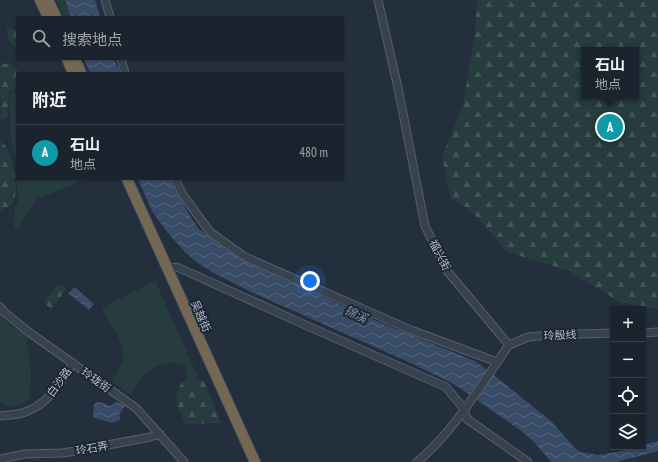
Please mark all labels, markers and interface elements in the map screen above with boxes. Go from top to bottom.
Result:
search box [16,16,344,60]
icon: search [30,27,52,49]
text: 搜索地点 [62,30,122,49]
popup [581,47,639,99]
text: 石山 [595,55,625,74]
text: 地点 [595,76,621,93]
text: 附近 [32,89,66,111]
pin: A [597,112,623,142]
text: 石山 [70,135,100,154]
text: A [42,144,48,161]
text: 480 m [299,144,328,161]
text: 地点 [70,156,96,173]
street label: 福兴街 [426,237,454,273]
your location [300,271,320,291]
street label: 吴越街 [188,298,214,334]
water label: 锦溪 [342,302,372,327]
map controls [610,306,646,450]
button: + [610,306,646,342]
street label: 玲殷线 [543,327,577,343]
button: − [610,342,646,378]
street label: 白沙路 [44,365,74,399]
street label: 玲珑街 [78,365,114,395]
button: locate [610,378,646,414]
button: layers [610,414,646,450]
street label: 玲石弄 [75,438,109,458]

